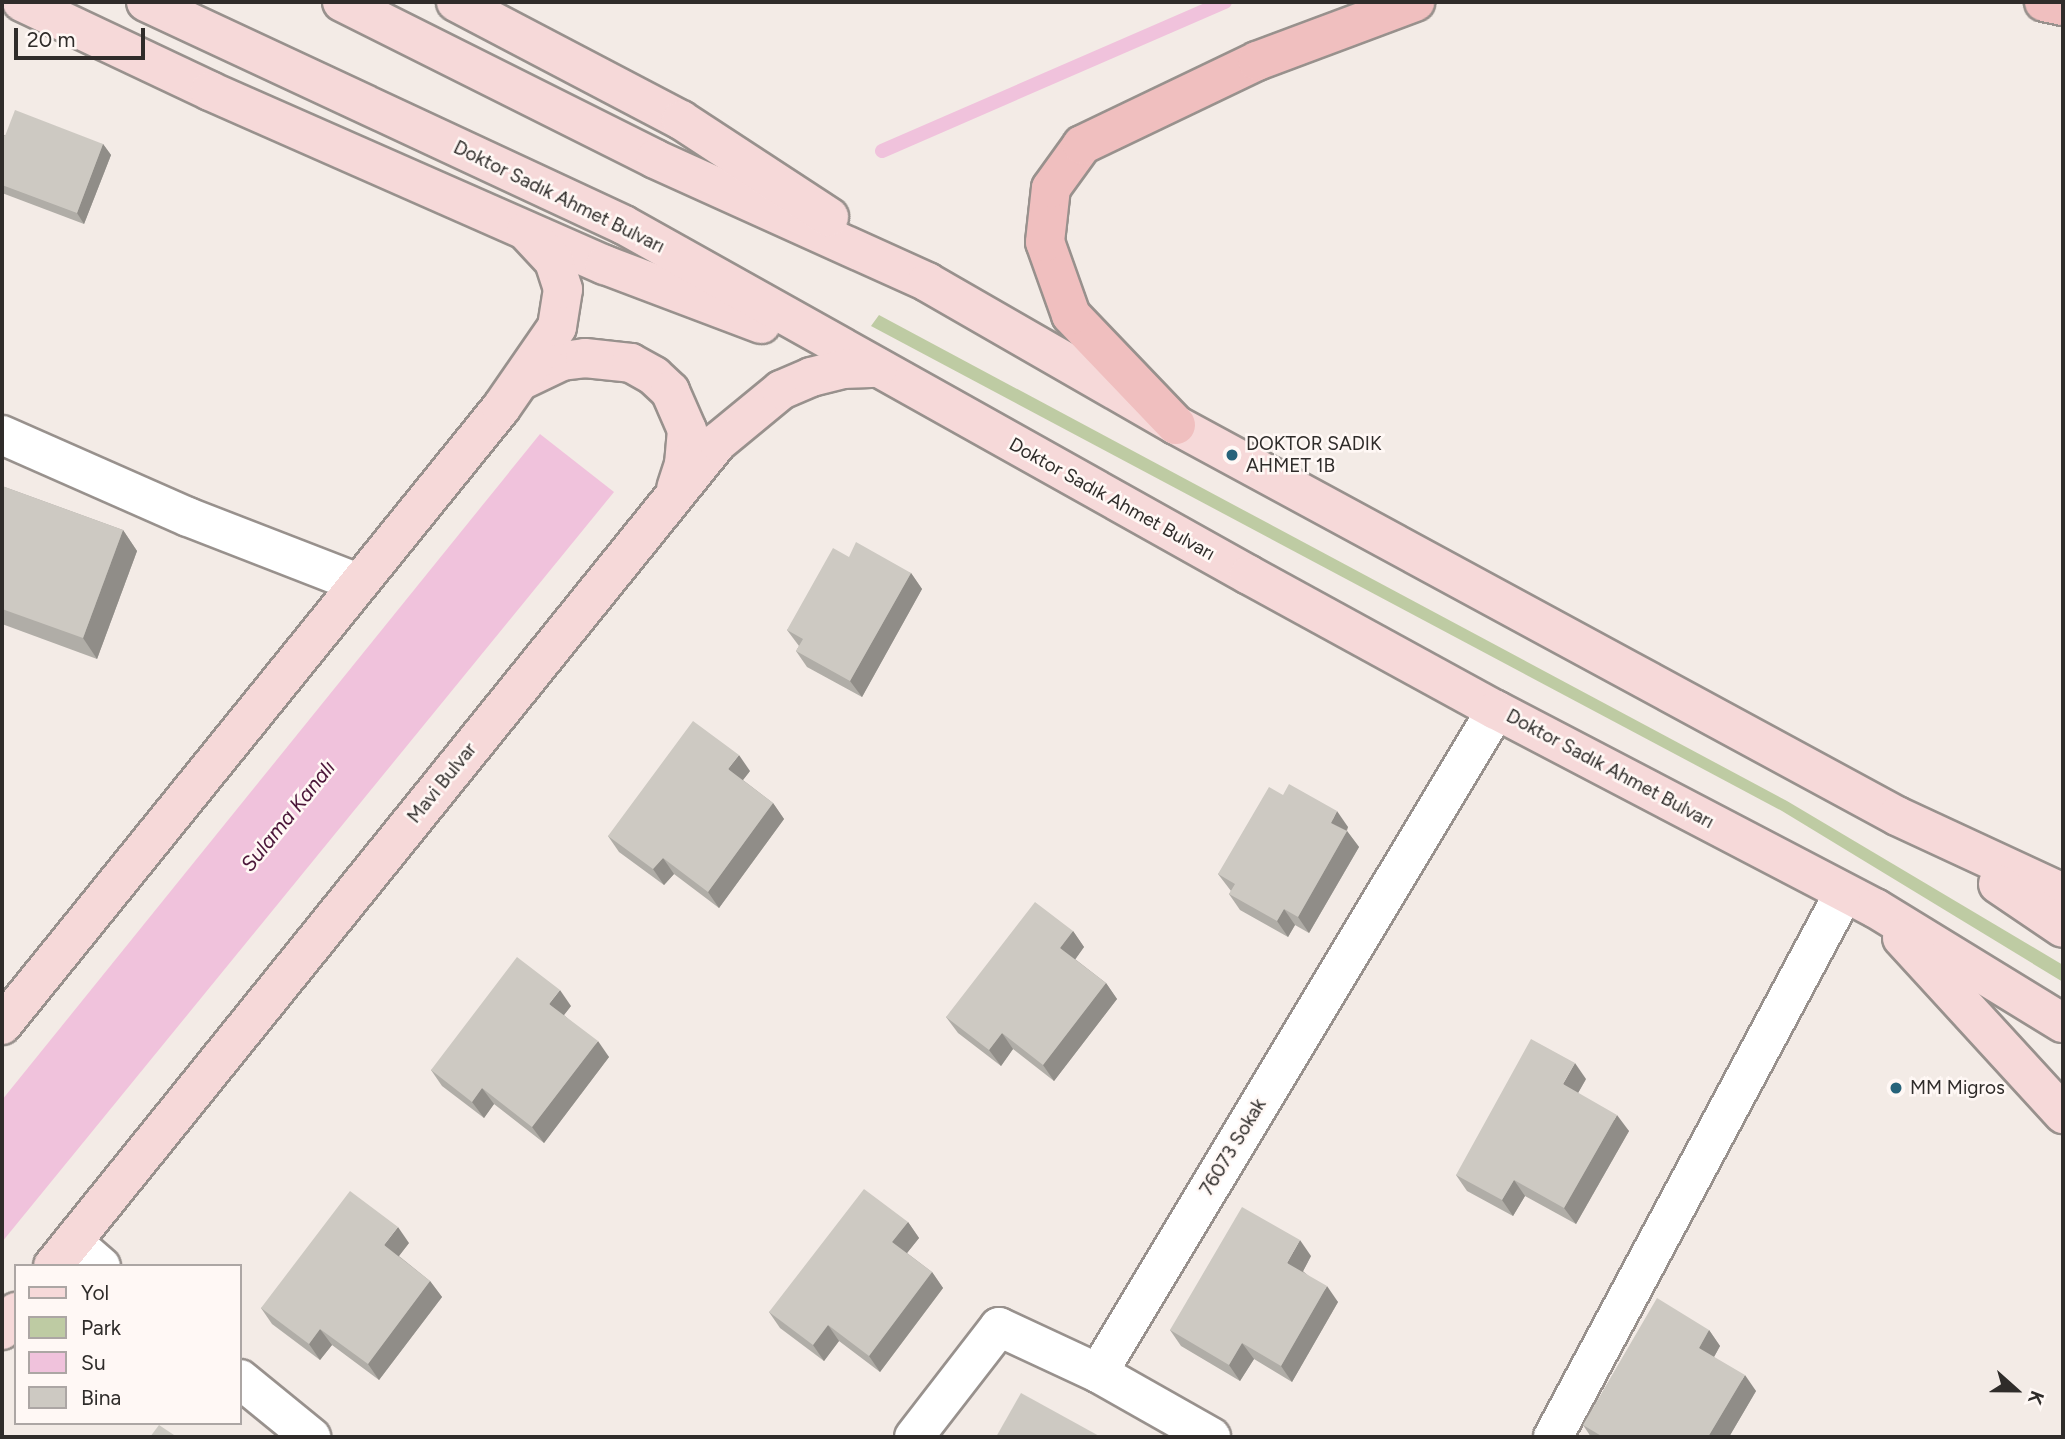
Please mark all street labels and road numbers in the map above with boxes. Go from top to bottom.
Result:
street label: Doktor Sadık Ahmet Bulvarı [450,136,668,258]
street label: Doktor Sadık Ahmet Bulvarı [1005,433,1219,565]
street label: Doktor Sadık Ahmet Bulvarı [1502,705,1718,833]
street label: Mavi Bulvar [403,738,481,828]
street label: 76073 Sokak [1195,1094,1271,1200]

